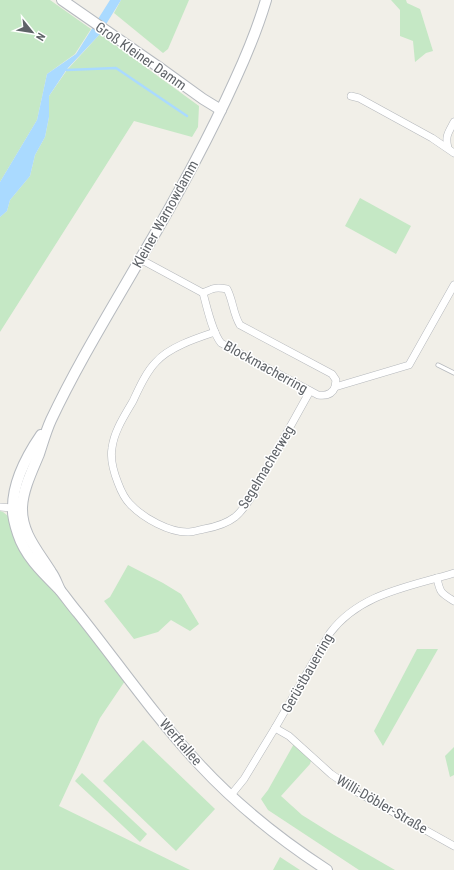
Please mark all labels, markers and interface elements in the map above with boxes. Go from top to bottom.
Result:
north arrow [12,12,52,52]
street label: Groß Kleiner Damm [93,19,189,93]
text: N [33,31,48,43]
street label: Kleiner Warnowdamm [129,157,201,271]
street label: Blockmacherring [221,337,311,397]
street label: Segelmacherweg [235,422,297,512]
street label: Gerüstbauerring [278,631,336,715]
street label: Werftallee [157,716,206,769]
street label: Willi-Döbler-Straße [334,771,431,837]

